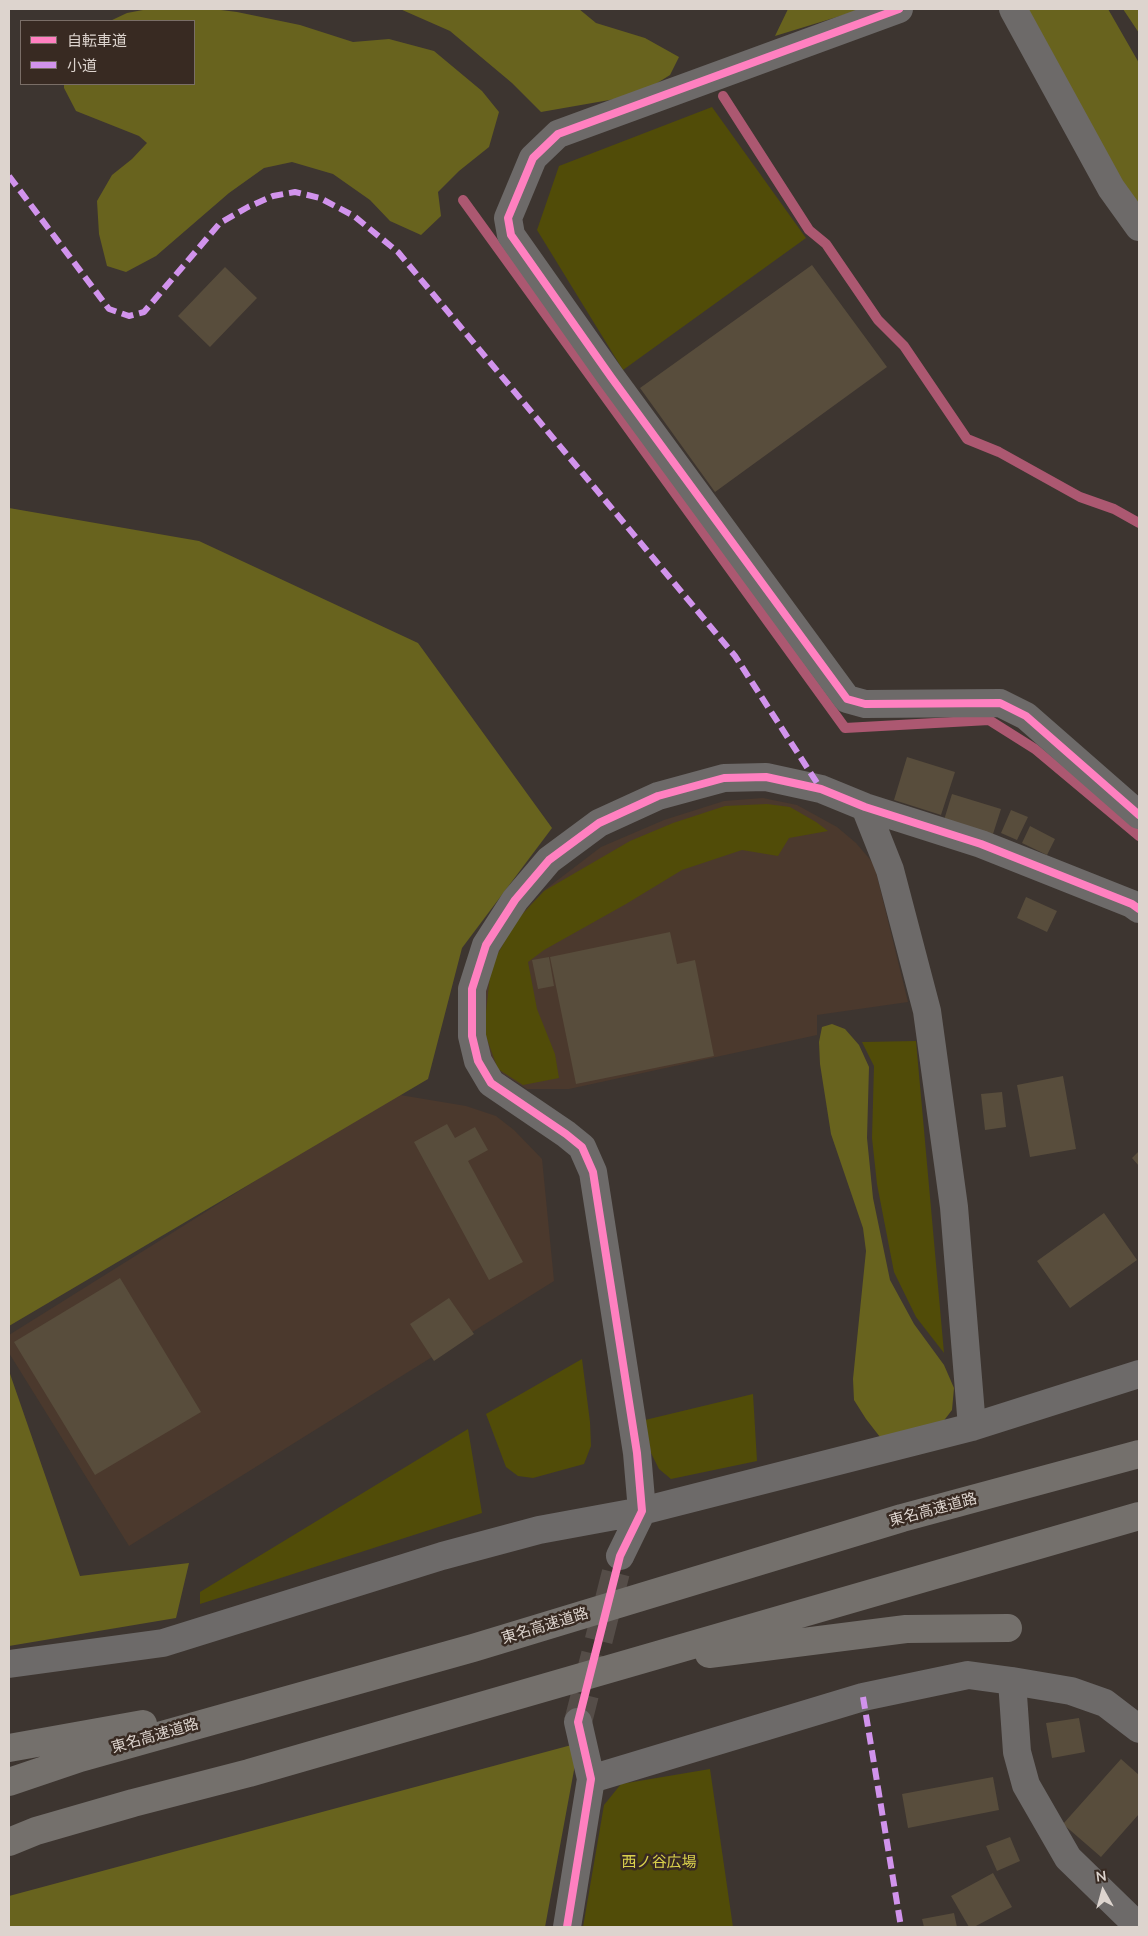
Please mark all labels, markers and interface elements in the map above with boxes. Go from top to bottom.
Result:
legend [20,20,195,85]
text: 自転車道 [67,31,127,50]
text: 小道 [67,56,97,75]
street label: 東名高速道路 [887,1490,979,1530]
street label: 東名高速道路 [499,1604,591,1648]
street label: 東名高速道路 [109,1715,201,1757]
park label: 西ノ谷広場 [622,1853,696,1871]
north arrow [1078,1866,1128,1916]
text: N [1095,1867,1108,1886]

